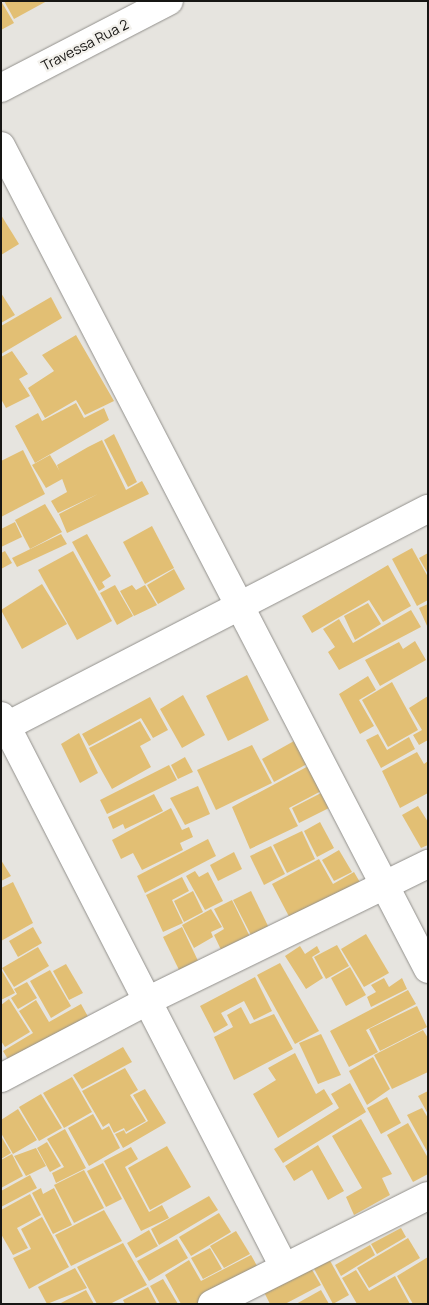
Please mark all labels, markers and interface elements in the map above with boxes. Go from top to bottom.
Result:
street label: Travessa Rua 2 [38,16,132,74]

